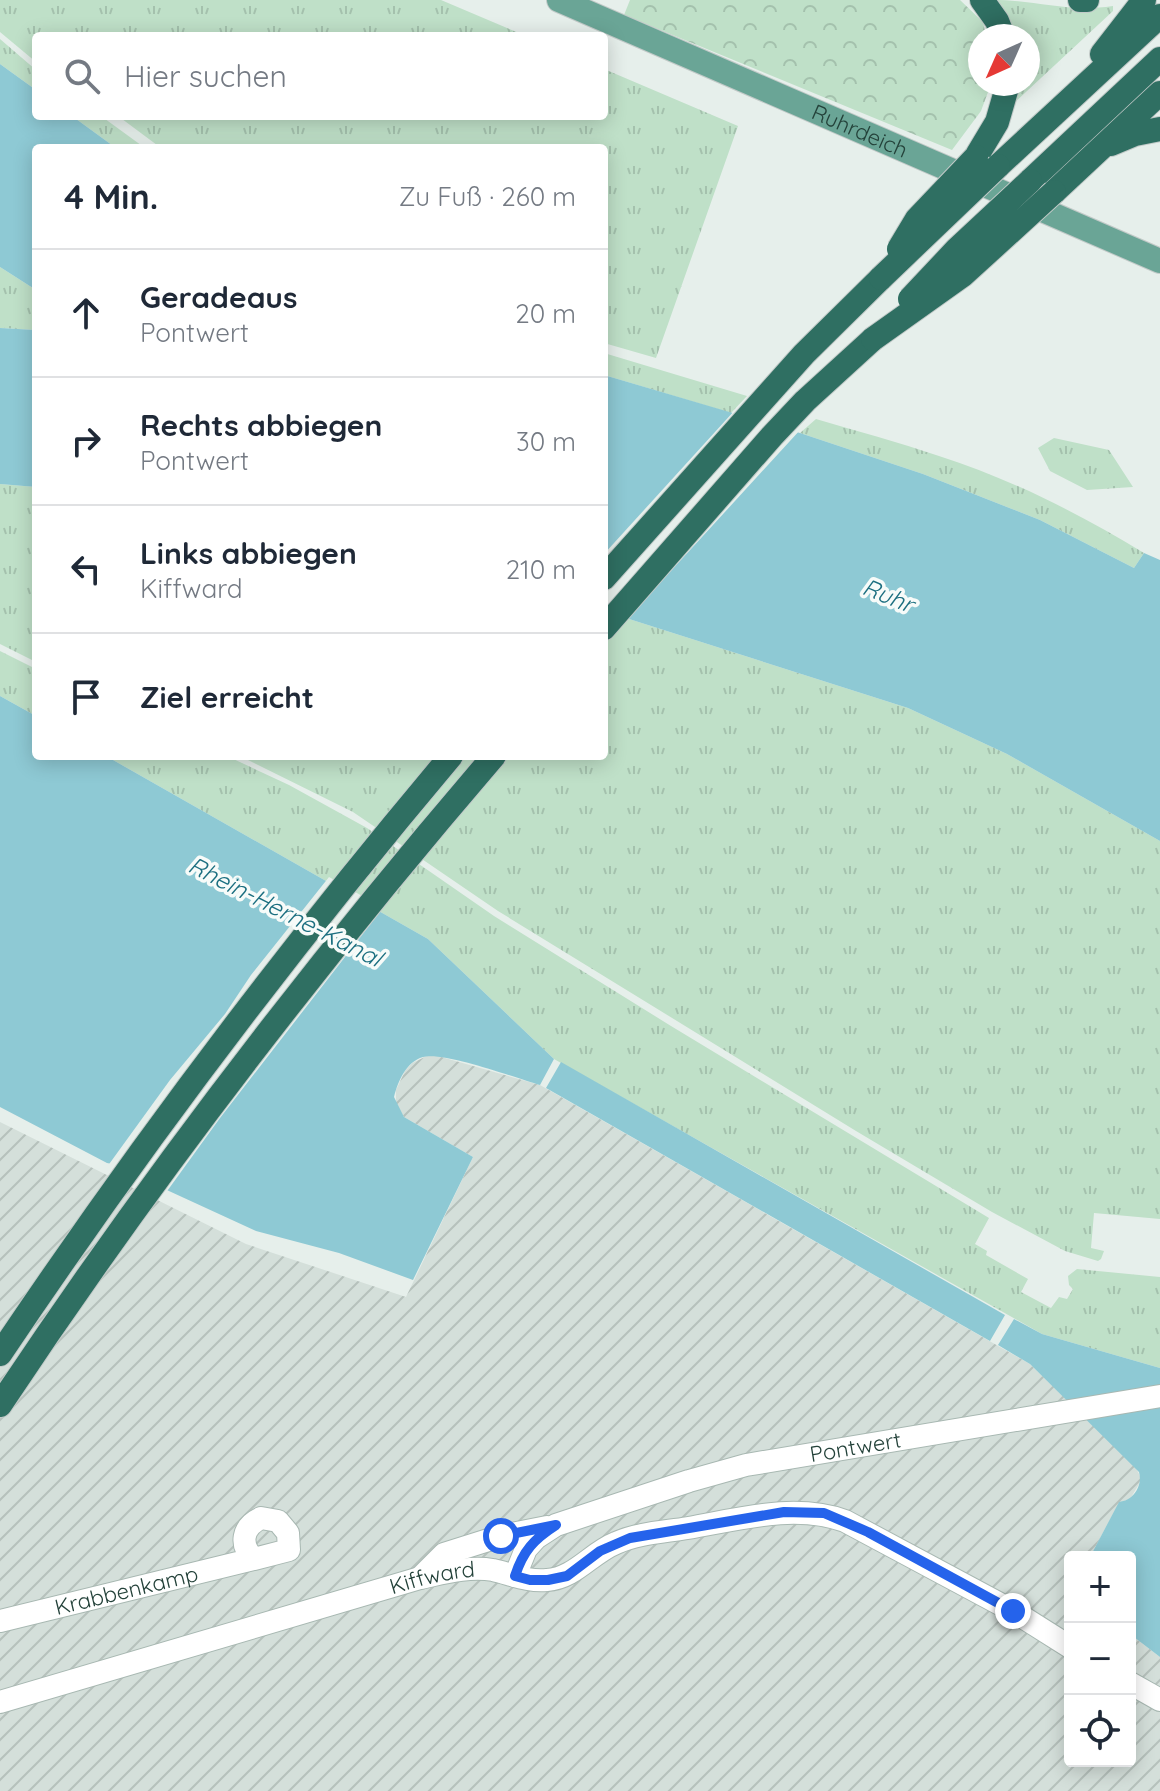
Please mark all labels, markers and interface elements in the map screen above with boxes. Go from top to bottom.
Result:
north arrow [968,24,1040,96]
search box [32,32,608,120]
icon: search [60,54,104,98]
text: Hier suchen [124,57,287,95]
street label: Ruhrdeich [808,98,912,164]
text: 4 Min. [64,175,158,218]
text: Zu Fuß · 260 m [399,180,576,213]
text: Geradeaus [140,278,297,316]
icon: ahead [64,291,108,335]
text: 20 m [515,297,576,330]
text: Pontwert [140,316,249,349]
text: Rechts abbiegen [140,406,382,444]
icon: right [64,419,108,463]
text: 30 m [516,425,576,458]
text: Pontwert [140,444,249,477]
text: Links abbiegen [140,534,357,572]
icon: left [64,547,108,591]
text: 210 m [506,553,576,586]
water label: Ruhr [858,571,921,620]
text: Kiffward [140,572,242,605]
icon: arrive [64,675,108,719]
text: Ziel erreicht [140,678,314,716]
water label: Rhein-Herne-Kanal [184,849,389,974]
street label: Pontwert [808,1425,903,1468]
route start [483,1518,519,1554]
map controls [1064,1551,1136,1767]
button: + [1064,1551,1136,1623]
street label: Kiffward [386,1555,476,1600]
street label: Krabbenkamp [52,1559,201,1621]
route end [995,1593,1031,1629]
button: − [1064,1623,1136,1695]
button: locate [1064,1695,1136,1767]

